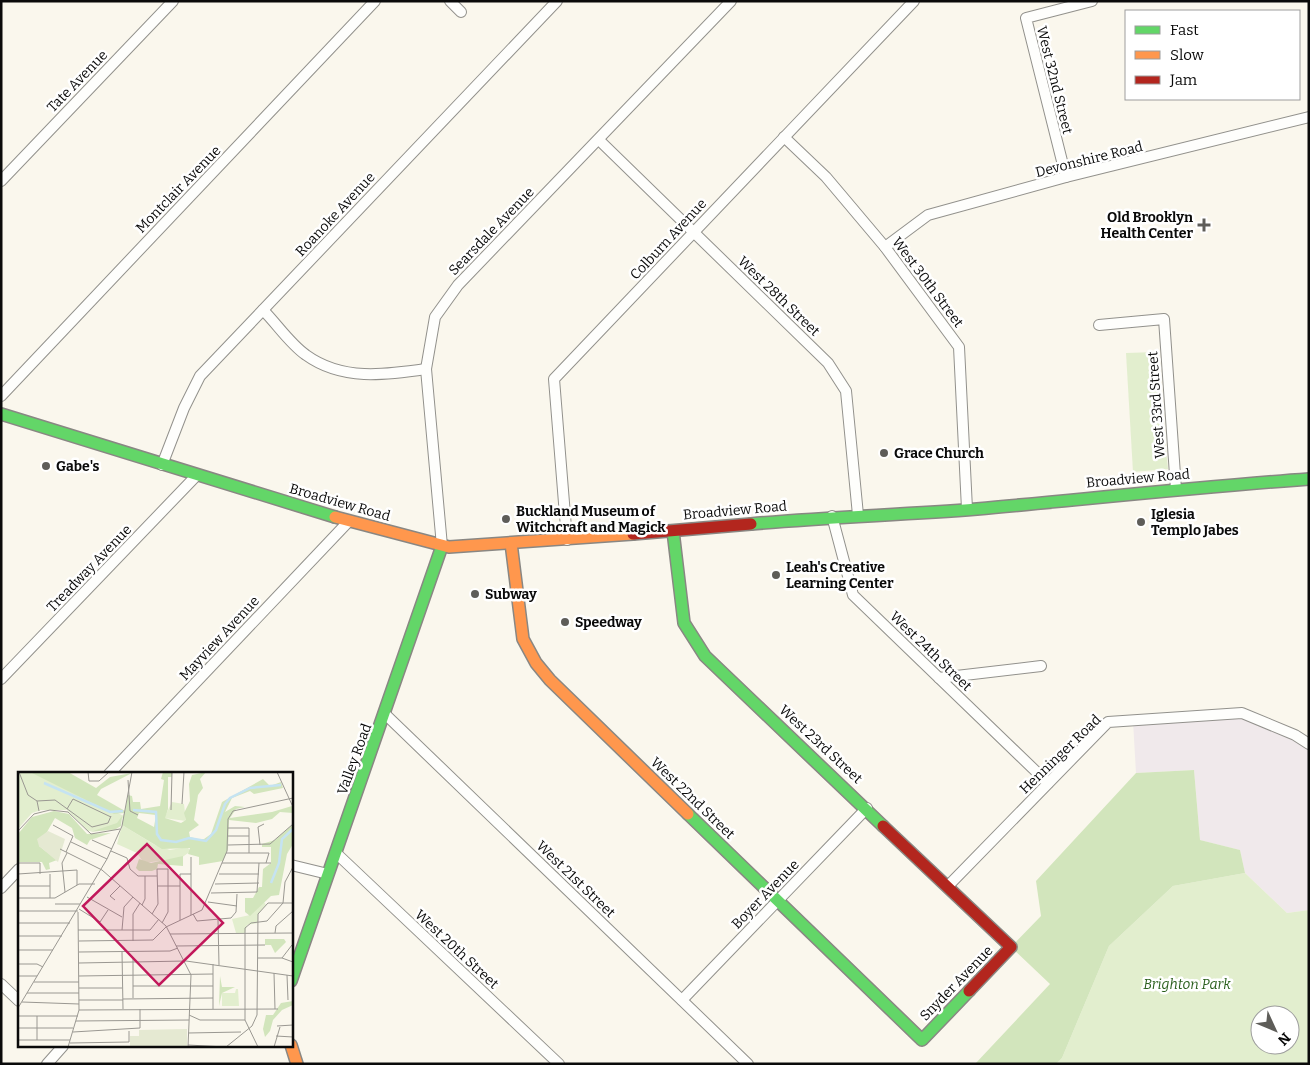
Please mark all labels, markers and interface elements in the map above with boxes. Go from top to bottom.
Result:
legend [1125,10,1300,100]
text: Fast [1170,21,1199,39]
street label: West 32nd Street [1033,24,1076,136]
text: Slow [1170,46,1205,64]
street label: Tate Avenue [44,47,111,116]
text: Jam [1169,71,1198,89]
street label: Devonshire Road [1034,138,1145,181]
street label: Montclair Avenue [132,142,224,237]
street label: Roanoke Avenue [292,169,379,260]
street label: Searsdale Avenue [445,184,538,279]
street label: Colburn Avenue [627,195,710,283]
place label: Old Brooklyn Health Center [1101,209,1193,242]
marker: Old Brooklyn Health Center [1197,218,1211,232]
street label: West 30th Street [888,234,967,331]
street label: West 28th Street [734,253,823,340]
street label: West 33rd Street [1144,351,1169,459]
place label: Grace Church [894,445,984,462]
marker: Grace Church [878,447,890,459]
place label: Gabe's [56,458,100,475]
marker: Gabe's [40,460,52,472]
street label: Broadview Road [1085,465,1191,492]
street label: Broadview Road [287,480,392,525]
street label: Broadview Road [682,497,788,524]
place label: Buckland Museum of Witchcraft and Magick [516,503,666,536]
place label: Iglesia Templo Jabes [1151,506,1239,539]
marker: Buckland Museum of Witchcraft and Magick [500,513,512,525]
marker: Iglesia Templo Jabes [1135,516,1147,528]
street label: Treadway Avenue [43,521,135,615]
place label: Leah's Creative Learning Center [786,559,894,592]
marker: Leah's Creative Learning Center [770,569,782,581]
place label: Subway [485,586,537,603]
marker: Subway [469,588,481,600]
street label: Mayview Avenue [176,593,263,684]
street label: West 24th Street [886,608,975,695]
place label: Speedway [575,614,642,631]
marker: Speedway [559,616,571,628]
street label: West 23rd Street [776,702,866,787]
street label: Henninger Road [1016,711,1105,797]
street label: Valley Road [334,721,375,797]
street label: West 22nd Street [647,754,738,843]
inset map [18,772,292,1048]
street label: West 21st Street [533,837,619,921]
street label: Boyer Avenue [728,856,803,932]
street label: West 20th Street [411,906,502,992]
street label: Snyder Avenue [916,942,996,1024]
park label: Brighton Park [1143,976,1231,993]
north arrow [1250,1005,1300,1055]
text: N [1274,1029,1294,1049]

